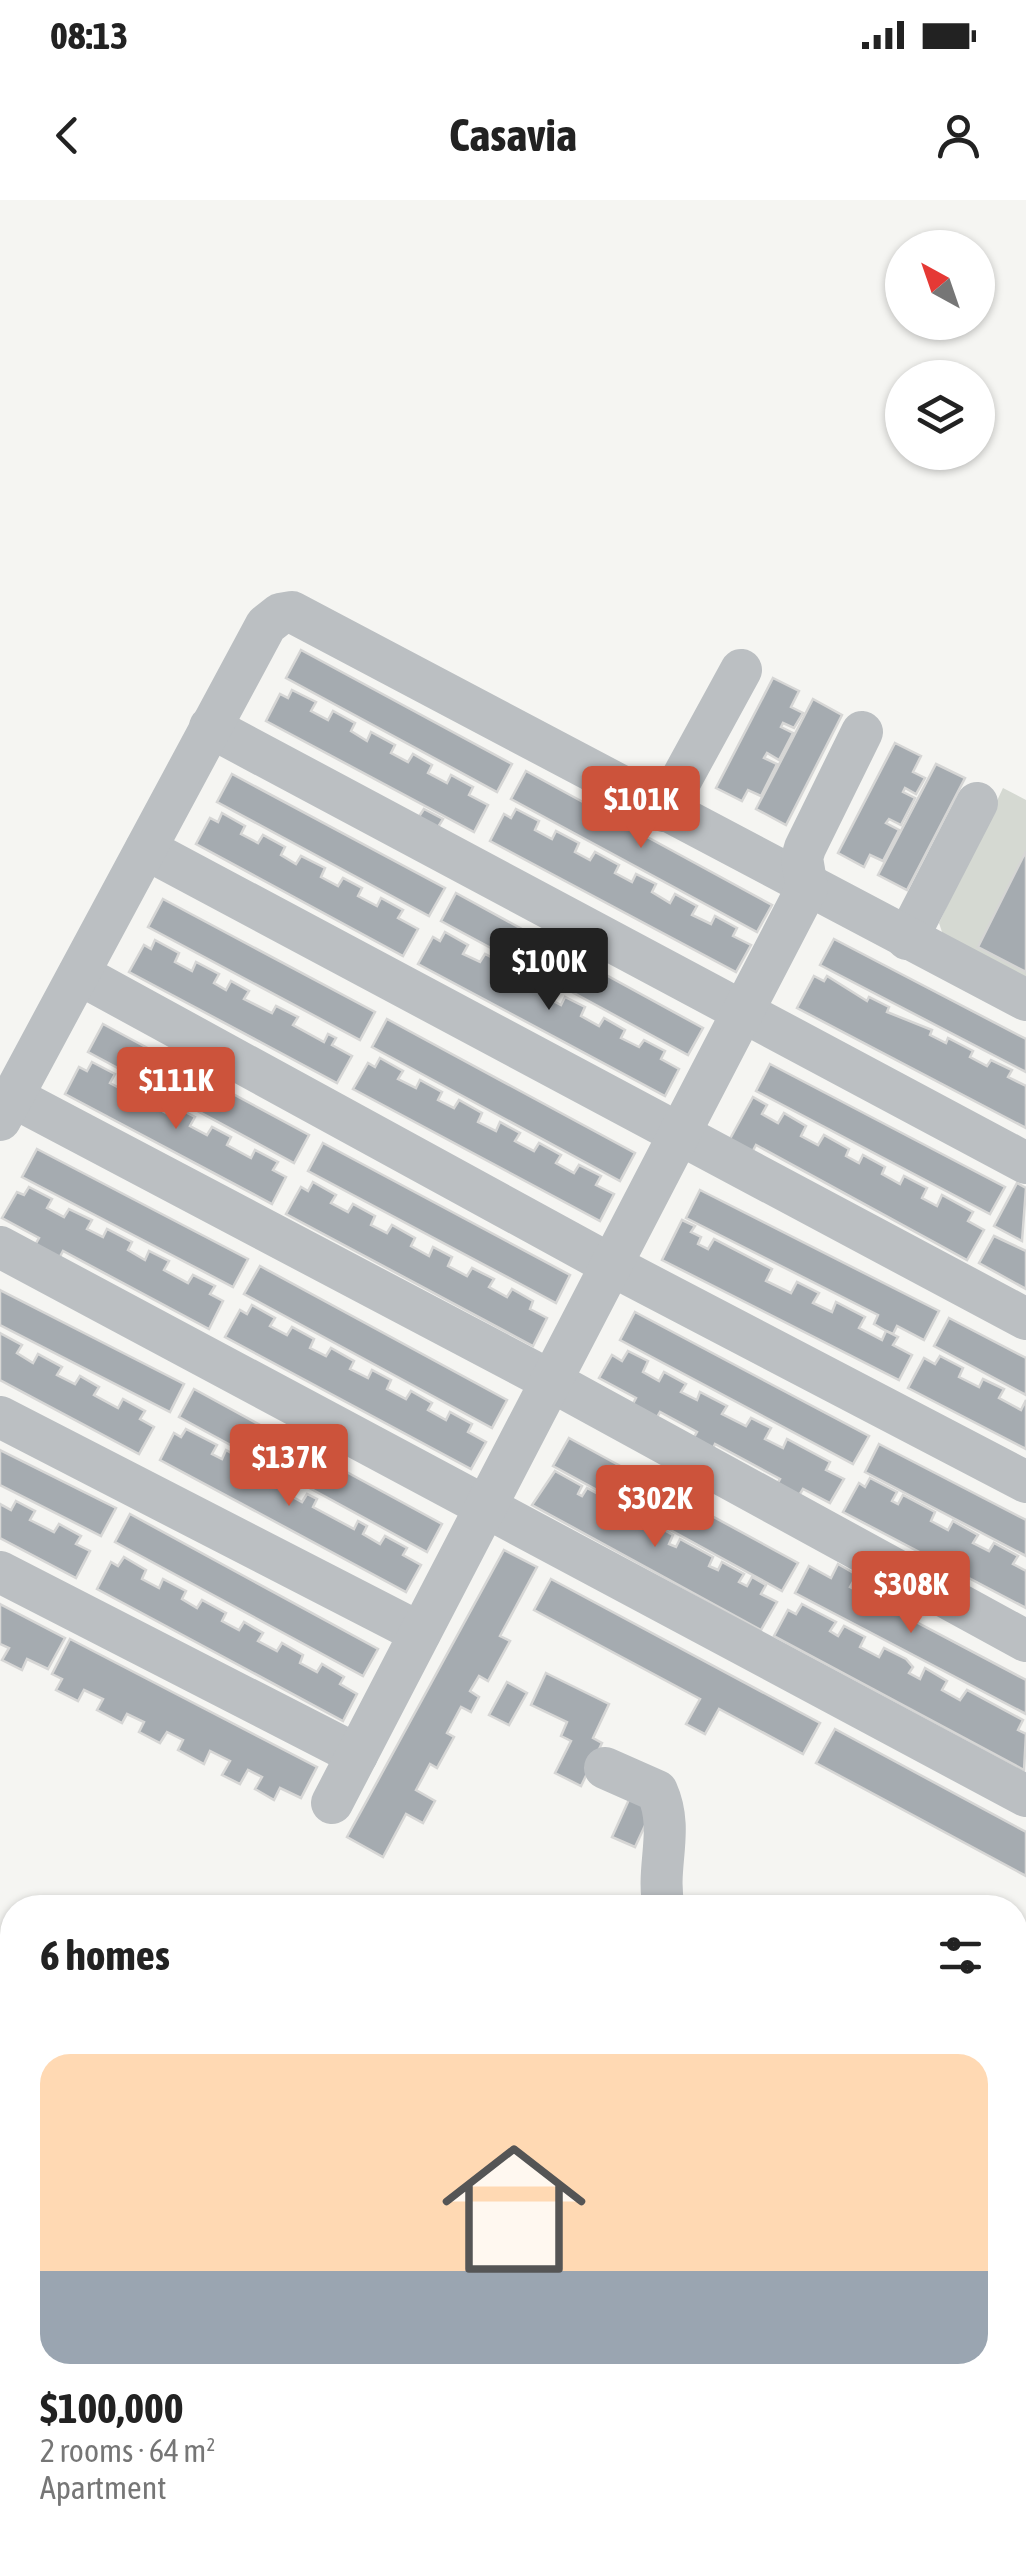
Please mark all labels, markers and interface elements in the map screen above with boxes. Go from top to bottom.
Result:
text: 08:13 [50,14,128,57]
icon: back [40,108,95,163]
icon: person [931,108,986,163]
text: Casavia [449,109,577,161]
north arrow [885,230,995,340]
map controls [885,230,995,470]
button: layers [885,360,995,470]
pin: $101K [571,766,711,851]
text: $101K [604,780,678,817]
pin: $100K [479,928,619,1013]
text: $100K [512,942,586,979]
pin: $111K [106,1047,246,1132]
text: $111K [139,1061,213,1098]
pin: $137K [219,1424,359,1509]
text: $137K [252,1438,326,1475]
pin: $302K [585,1465,725,1550]
text: $302K [618,1479,692,1516]
pin: $308K [841,1551,981,1636]
text: $308K [874,1565,948,1602]
icon: filters [933,1928,988,1983]
text: 6 homes [40,1931,170,1979]
icon: home [424,2119,604,2299]
text: $100,000 [40,2384,184,2432]
text: 2 rooms · 64 m² [40,2432,215,2469]
text: Apartment [40,2469,166,2506]

